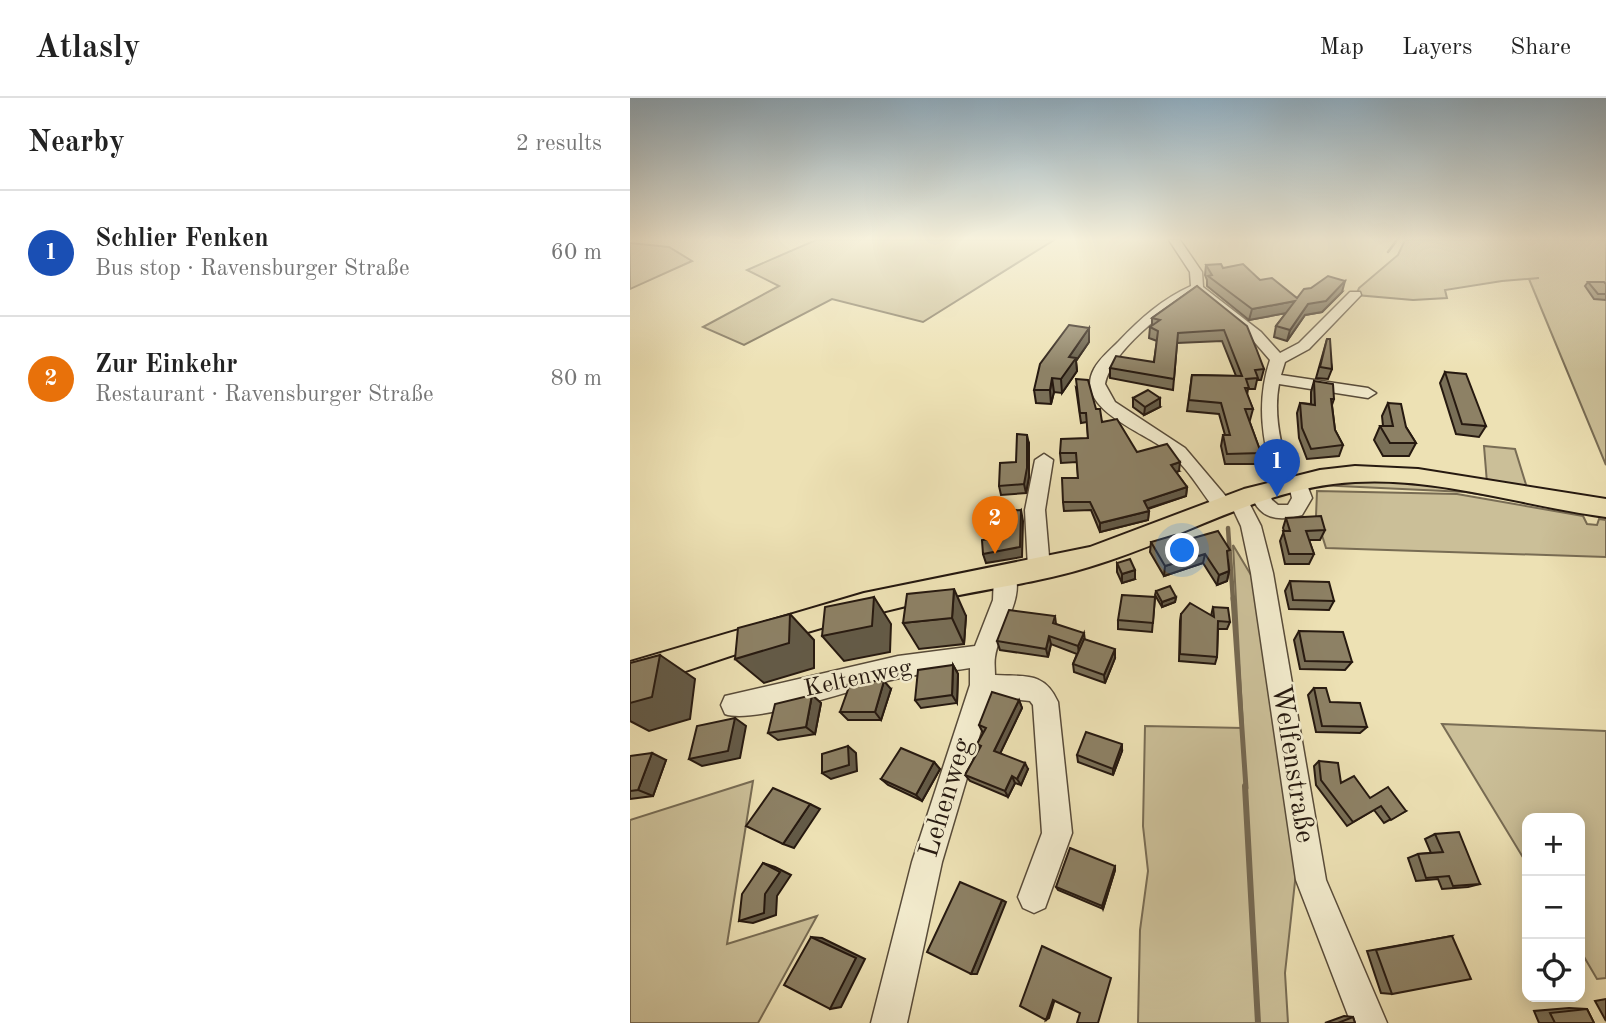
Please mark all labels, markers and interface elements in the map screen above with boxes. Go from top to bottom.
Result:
text: Atlasly [35,32,140,65]
text: Map [1320,36,1364,60]
text: Layers [1402,36,1472,60]
text: Share [1510,36,1571,60]
text: Nearby [28,128,125,158]
text: 2 results [516,132,602,155]
text: Schlier Fenken [95,226,269,252]
text: 1 [44,241,58,264]
text: 60 m [551,241,602,264]
text: Bus stop · Ravensburger Straße [95,257,410,280]
text: Zur Einkehr [95,352,238,378]
text: 2 [44,367,58,390]
text: 80 m [551,367,602,390]
text: Restaurant · Ravensburger Straße [95,383,434,406]
pin: 1 [1254,439,1300,497]
pin: 2 [972,496,1018,554]
your location [1165,533,1199,567]
street label: Keltenweg [802,656,914,702]
street label: Welfenstraße [1266,683,1318,845]
street label: Lehenweg [916,735,978,861]
map controls [1522,813,1585,1002]
button: + [1522,813,1585,876]
button: − [1522,876,1585,939]
button: locate [1522,939,1585,1002]

